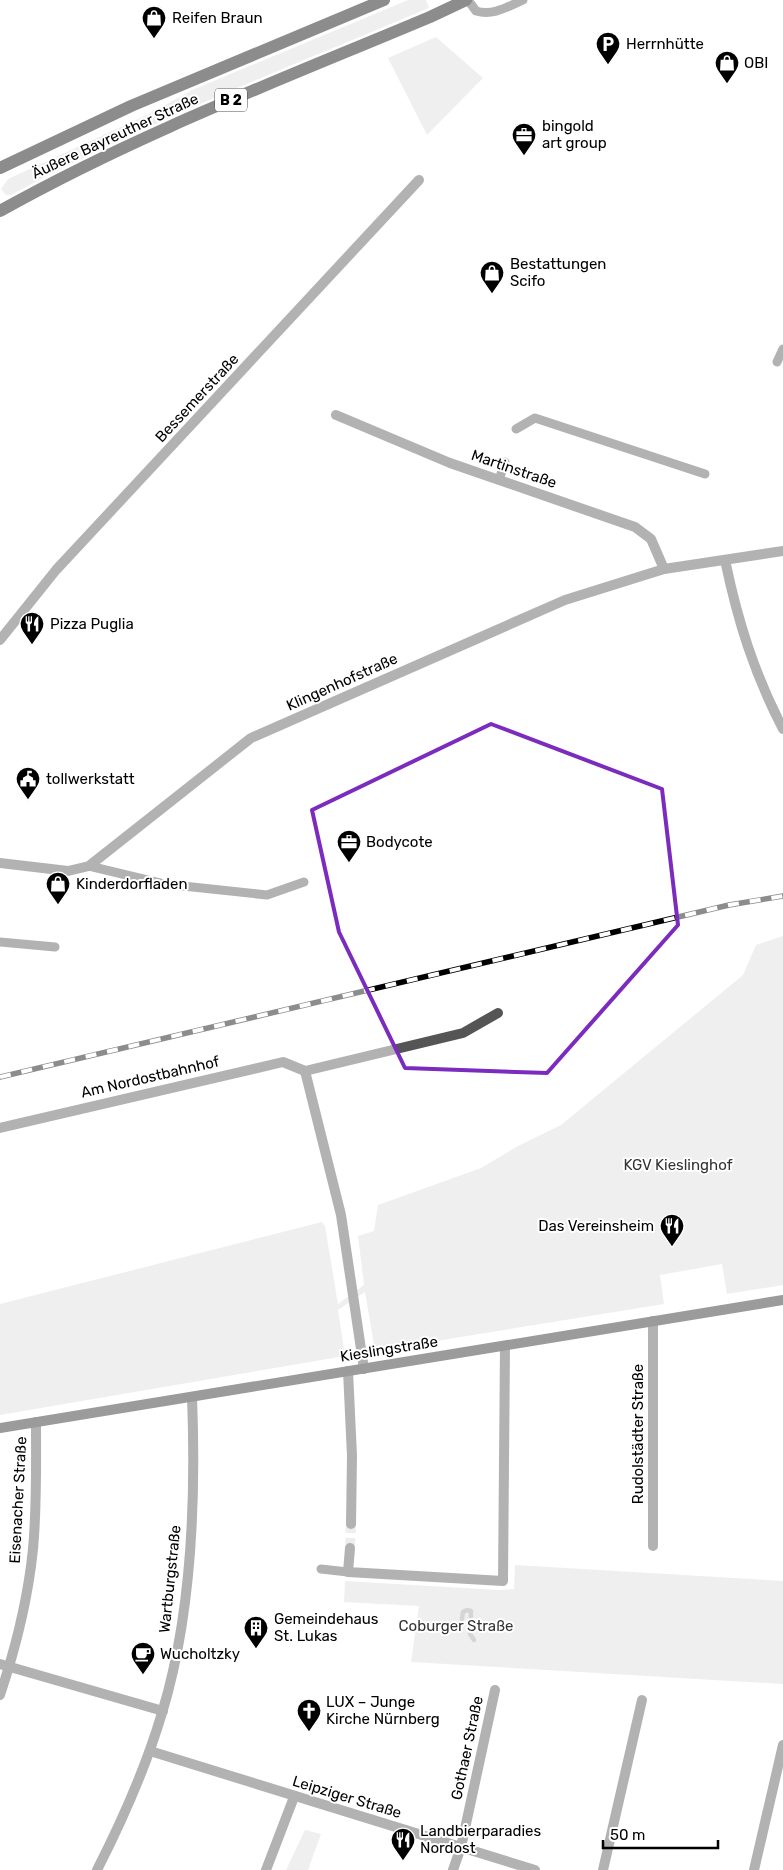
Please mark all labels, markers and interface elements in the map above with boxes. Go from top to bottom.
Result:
shop icon: Reifen Braun [141,5,167,39]
place label: Reifen Braun [172,9,263,27]
parking icon: Herrnhütte [595,31,621,65]
place label: Herrnhütte [626,35,704,53]
shop icon: OBI [714,50,740,84]
place label: OBI [744,54,768,72]
road number: B 2 [215,88,247,112]
street label: Äußere Bayreuther Straße [29,89,201,183]
place label: bingold art group [542,117,607,152]
office icon: bingold art group [511,122,537,156]
place label: Bestattungen Scifo [510,255,606,290]
shop icon: Bestattungen Scifo [479,260,505,294]
street label: Bessemerstraße [151,350,243,446]
street label: Martinstraße [469,446,559,492]
restaurant icon: Pizza Puglia [19,611,45,645]
place label: Pizza Puglia [50,615,134,633]
street label: Klingenhofstraße [284,649,400,715]
public building icon: tollwerkstatt [15,766,41,800]
place label: tollwerkstatt [46,770,135,788]
office icon: Bodycote [336,829,362,863]
place label: Bodycote [366,833,433,851]
shop icon: Kinderdorfladen [45,871,71,905]
place label: Kinderdorfladen [76,875,188,893]
street label: Am Nordostbahnhof [79,1052,221,1102]
park label: KGV Kieslinghof [624,1156,733,1174]
restaurant icon: Das Vereinsheim [659,1213,685,1247]
place label: Das Vereinsheim [538,1217,654,1235]
street label: Kieslingstraße [339,1332,439,1366]
street label: Rudolstädter Straße [629,1364,647,1504]
street label: Eisenacher Straße [6,1436,30,1564]
street label: Wartburgstraße [155,1524,185,1634]
place label: Gemeindehaus St. Lukas [274,1610,379,1645]
building icon: Gemeindehaus St. Lukas [243,1615,269,1649]
park label: Coburger Straße [399,1617,513,1635]
cafe icon: Wucholtzky [130,1641,156,1675]
place label: Wucholtzky [160,1645,240,1663]
place label: LUX – Junge Kirche Nürnberg [326,1693,440,1728]
street label: Gothaer Straße [447,1694,487,1802]
church icon: LUX – Junge Kirche Nürnberg [296,1698,322,1732]
street label: Leipziger Straße [290,1772,404,1822]
scale bar [603,1818,718,1850]
place label: Landbierparadies Nordost [420,1822,541,1857]
text: 50 m [610,1826,645,1844]
restaurant icon: Landbierparadies Nordost [390,1827,416,1861]

